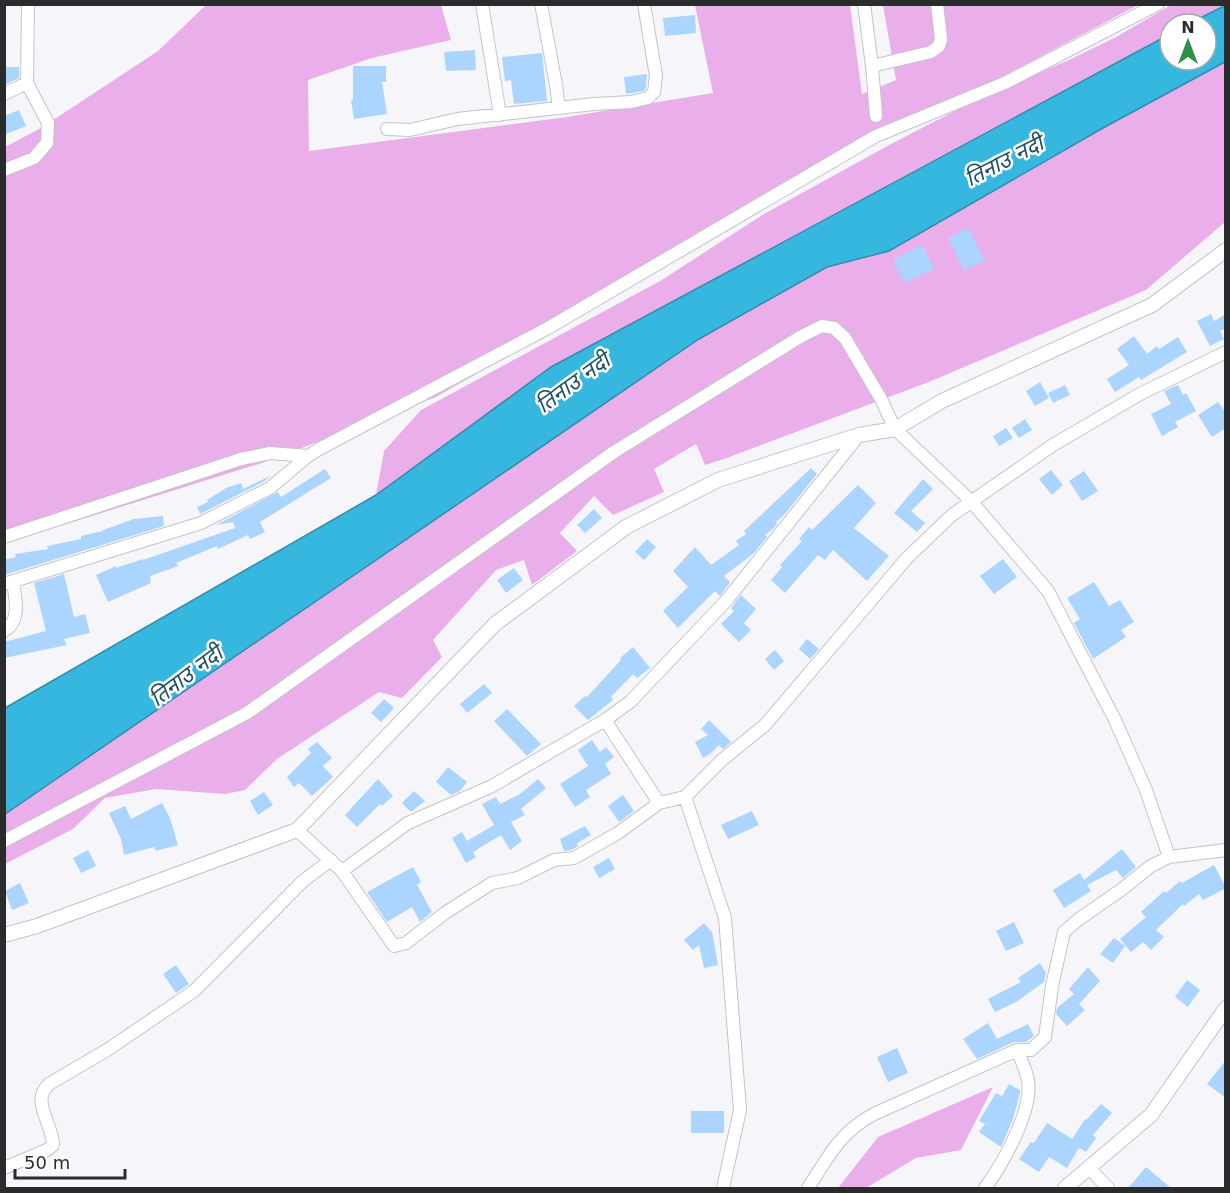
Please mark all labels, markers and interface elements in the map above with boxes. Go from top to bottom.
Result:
north arrow [1158,12,1218,72]
text: N [1181,18,1195,37]
water label: तिनाउ नदी [961,129,1051,191]
water label: तिनाउ नदी [531,345,618,418]
water label: तिनाउ नदी [145,638,231,711]
scale bar [15,1142,124,1180]
text: 50 m [24,1152,70,1173]

